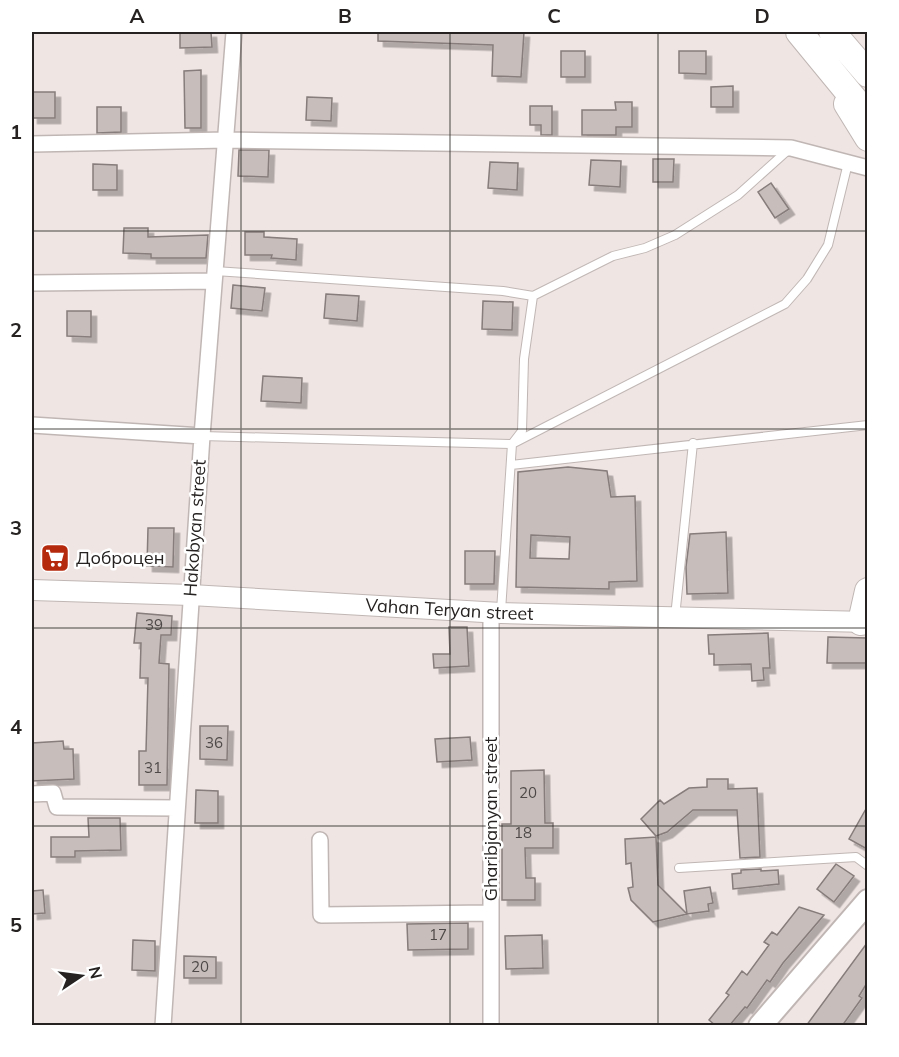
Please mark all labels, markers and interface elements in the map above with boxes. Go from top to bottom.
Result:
text: A [130,3,145,28]
text: B [338,3,352,28]
text: C [547,3,561,28]
text: D [754,3,770,28]
text: 1 [10,119,22,144]
text: 2 [10,317,22,342]
street label: Hakobyan street [178,459,211,597]
text: 3 [10,515,22,540]
supermarket icon: Доброцен [39,542,71,574]
place label: Доброцен [76,546,165,569]
street label: Vahan Teryan street [365,593,534,625]
house number: 39 [145,615,163,634]
text: 4 [10,714,22,739]
house number: 36 [205,733,223,752]
street label: Gharibjanyan street [479,737,502,901]
house number: 31 [144,758,162,777]
house number: 20 [519,783,537,802]
house number: 18 [514,823,532,842]
text: 5 [10,912,22,937]
house number: 17 [429,925,447,944]
north arrow [51,946,111,1006]
house number: 20 [191,957,209,976]
text: N [85,964,107,981]

